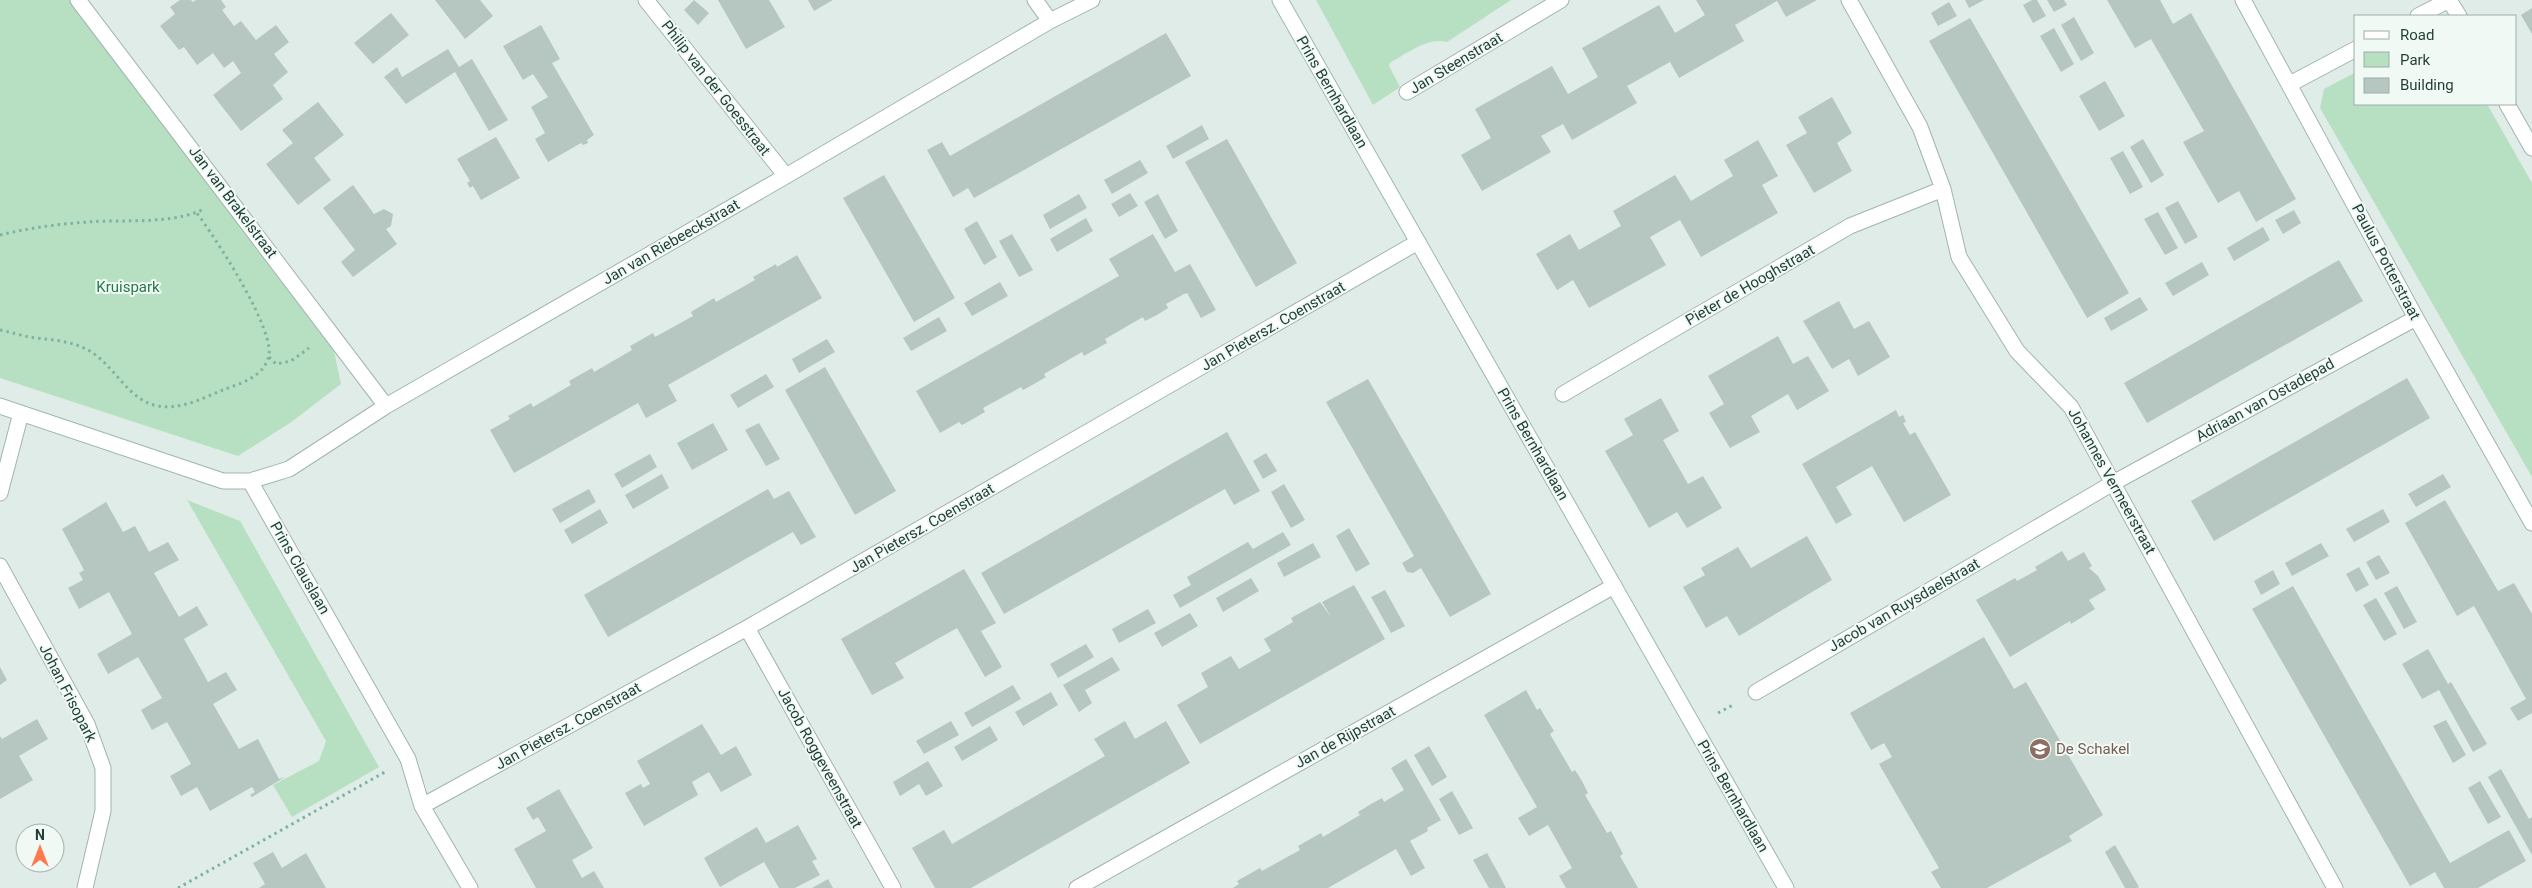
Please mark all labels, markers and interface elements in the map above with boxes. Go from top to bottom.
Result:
legend [2354,15,2517,105]
street label: Philip van der Goesstraat [658,17,774,159]
text: Road [2400,26,2434,44]
street label: Jan Steenstraat [1406,28,1506,98]
street label: Prins Bernhardlaan [1293,33,1371,151]
text: Park [2400,51,2431,69]
text: Building [2400,76,2454,94]
street label: Jan van Brakelstraat [185,142,281,262]
street label: Jan van Riebeeckstraat [599,195,743,289]
street label: Paulus Potterstraat [2348,201,2424,323]
street label: Pieter de Hooghstraat [1682,241,1818,329]
street label: Jan Pietersz. Coenstraat [1198,277,1348,375]
park label: Kruispark [96,278,160,296]
street label: Adriaan van Ostadepad [2193,355,2337,445]
street label: Prins Bernhardlaan [1494,385,1572,503]
street label: Johannes Vermeerstraat [2064,405,2160,557]
street label: Jan Pietersz. Coenstraat [847,479,997,577]
street label: Prins Clauslaan [266,519,334,617]
street label: Jacob van Ruysdaelstraat [1825,554,1983,656]
street label: Johan Frisopark [36,641,101,745]
street label: Jan Pietersz. Coenstraat [492,678,644,774]
street label: Jacob Roggeveenstraat [774,685,866,831]
street label: Jan de Rijpstraat [1292,702,1398,772]
street label: Prins Bernhardlaan [1694,737,1772,855]
school or university icon: De Schakel [2028,737,2052,761]
place label: De Schakel [2056,740,2130,758]
north arrow [15,823,65,873]
text: N [35,827,45,843]

